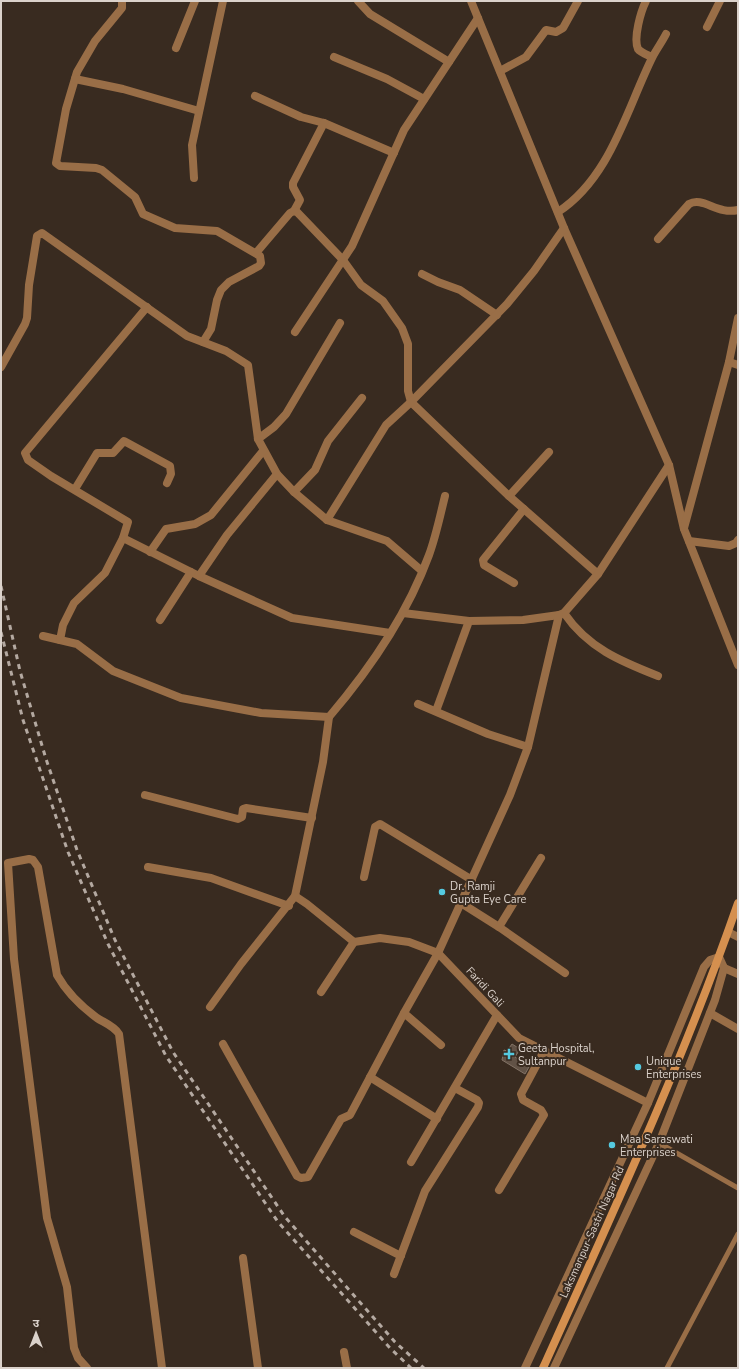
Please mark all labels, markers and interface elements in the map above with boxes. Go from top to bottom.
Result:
place label: Dr. Ramji Gupta Eye Care [450,879,527,907]
marker: Dr. Ramji Gupta Eye Care [437,887,447,897]
street label: Faridi Gali [463,964,507,1010]
place label: Geeta Hospital, Sultanpur [518,1041,595,1069]
marker: Geeta Hospital, Sultanpur [503,1048,515,1060]
place label: Unique Enterprises [646,1054,702,1082]
marker: Unique Enterprises [633,1062,643,1072]
place label: Maa Saraswati Enterprises [620,1132,693,1160]
marker: Maa Saraswati Enterprises [607,1140,617,1150]
street label: Laksmanpur-Sastri Nagar Rd [556,1164,628,1300]
north arrow [16,1313,56,1353]
text: उ [33,1316,40,1331]

